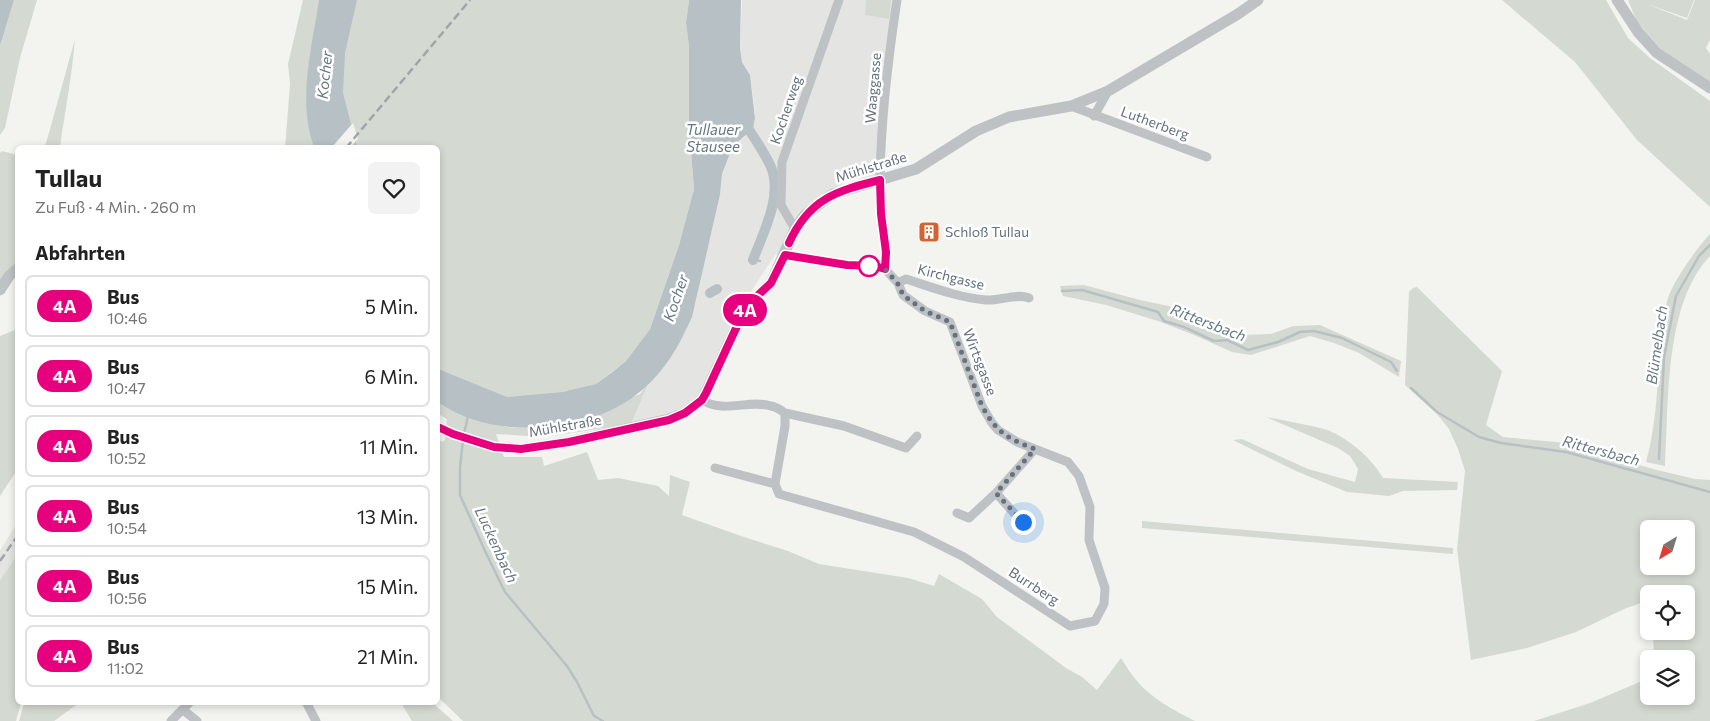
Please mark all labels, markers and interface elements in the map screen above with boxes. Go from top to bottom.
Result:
water label: Kocher [313,49,336,100]
street label: Waaggasse [861,52,884,124]
street label: Kocherweg [766,73,805,146]
street label: Lutherberg [1119,102,1192,143]
water label: Tullauer Stausee [686,120,741,155]
street label: Mühlstraße [833,148,908,185]
button: heart [368,162,420,214]
text: Tullau [35,163,102,192]
text: Zu Fuß · 4 Min. · 260 m [35,197,196,216]
building icon: Schloß Tullau [917,220,941,244]
place label: Schloß Tullau [945,223,1029,240]
text: Abfahrten [35,241,125,264]
unlabelled marker [858,255,880,277]
street label: Kirchgasse [916,260,986,293]
water label: Kocher [659,271,692,323]
text: Bus [107,285,139,308]
line badge: 4A [722,294,768,326]
text: 4A [53,295,76,317]
text: 5 Min. [365,295,418,318]
text: 4A [733,299,757,321]
water label: Rittersbach [1168,299,1249,345]
water label: Blümelbach [1642,304,1670,385]
text: 10:46 [107,308,147,327]
street label: Wirtsgasse [960,326,1001,398]
text: Bus [107,355,139,378]
text: 4A [53,365,76,387]
text: 6 Min. [364,365,418,388]
text: 10:47 [107,378,146,397]
street label: Mühlstraße [527,411,603,440]
text: Bus [107,425,139,448]
water label: Rittersbach [1561,431,1642,469]
text: 4A [53,435,76,457]
text: 11 Min. [360,435,418,458]
text: 10:52 [107,448,146,467]
text: Bus [107,495,139,518]
water label: Luckenbach [472,504,522,585]
text: 4A [53,505,76,527]
text: 13 Min. [357,505,418,528]
your location [1011,510,1036,535]
text: 10:54 [107,518,147,537]
north arrow [1640,520,1695,575]
map controls [1640,520,1695,705]
street label: Burrberg [1006,563,1063,608]
text: Bus [107,565,139,588]
text: 4A [53,575,76,597]
text: 15 Min. [357,575,418,598]
button: locate [1640,585,1695,640]
text: 10:56 [107,588,147,607]
text: Bus [107,635,139,658]
text: 4A [53,645,76,667]
text: 21 Min. [357,645,418,668]
button: layers [1640,650,1695,705]
text: 11:02 [107,658,144,677]

